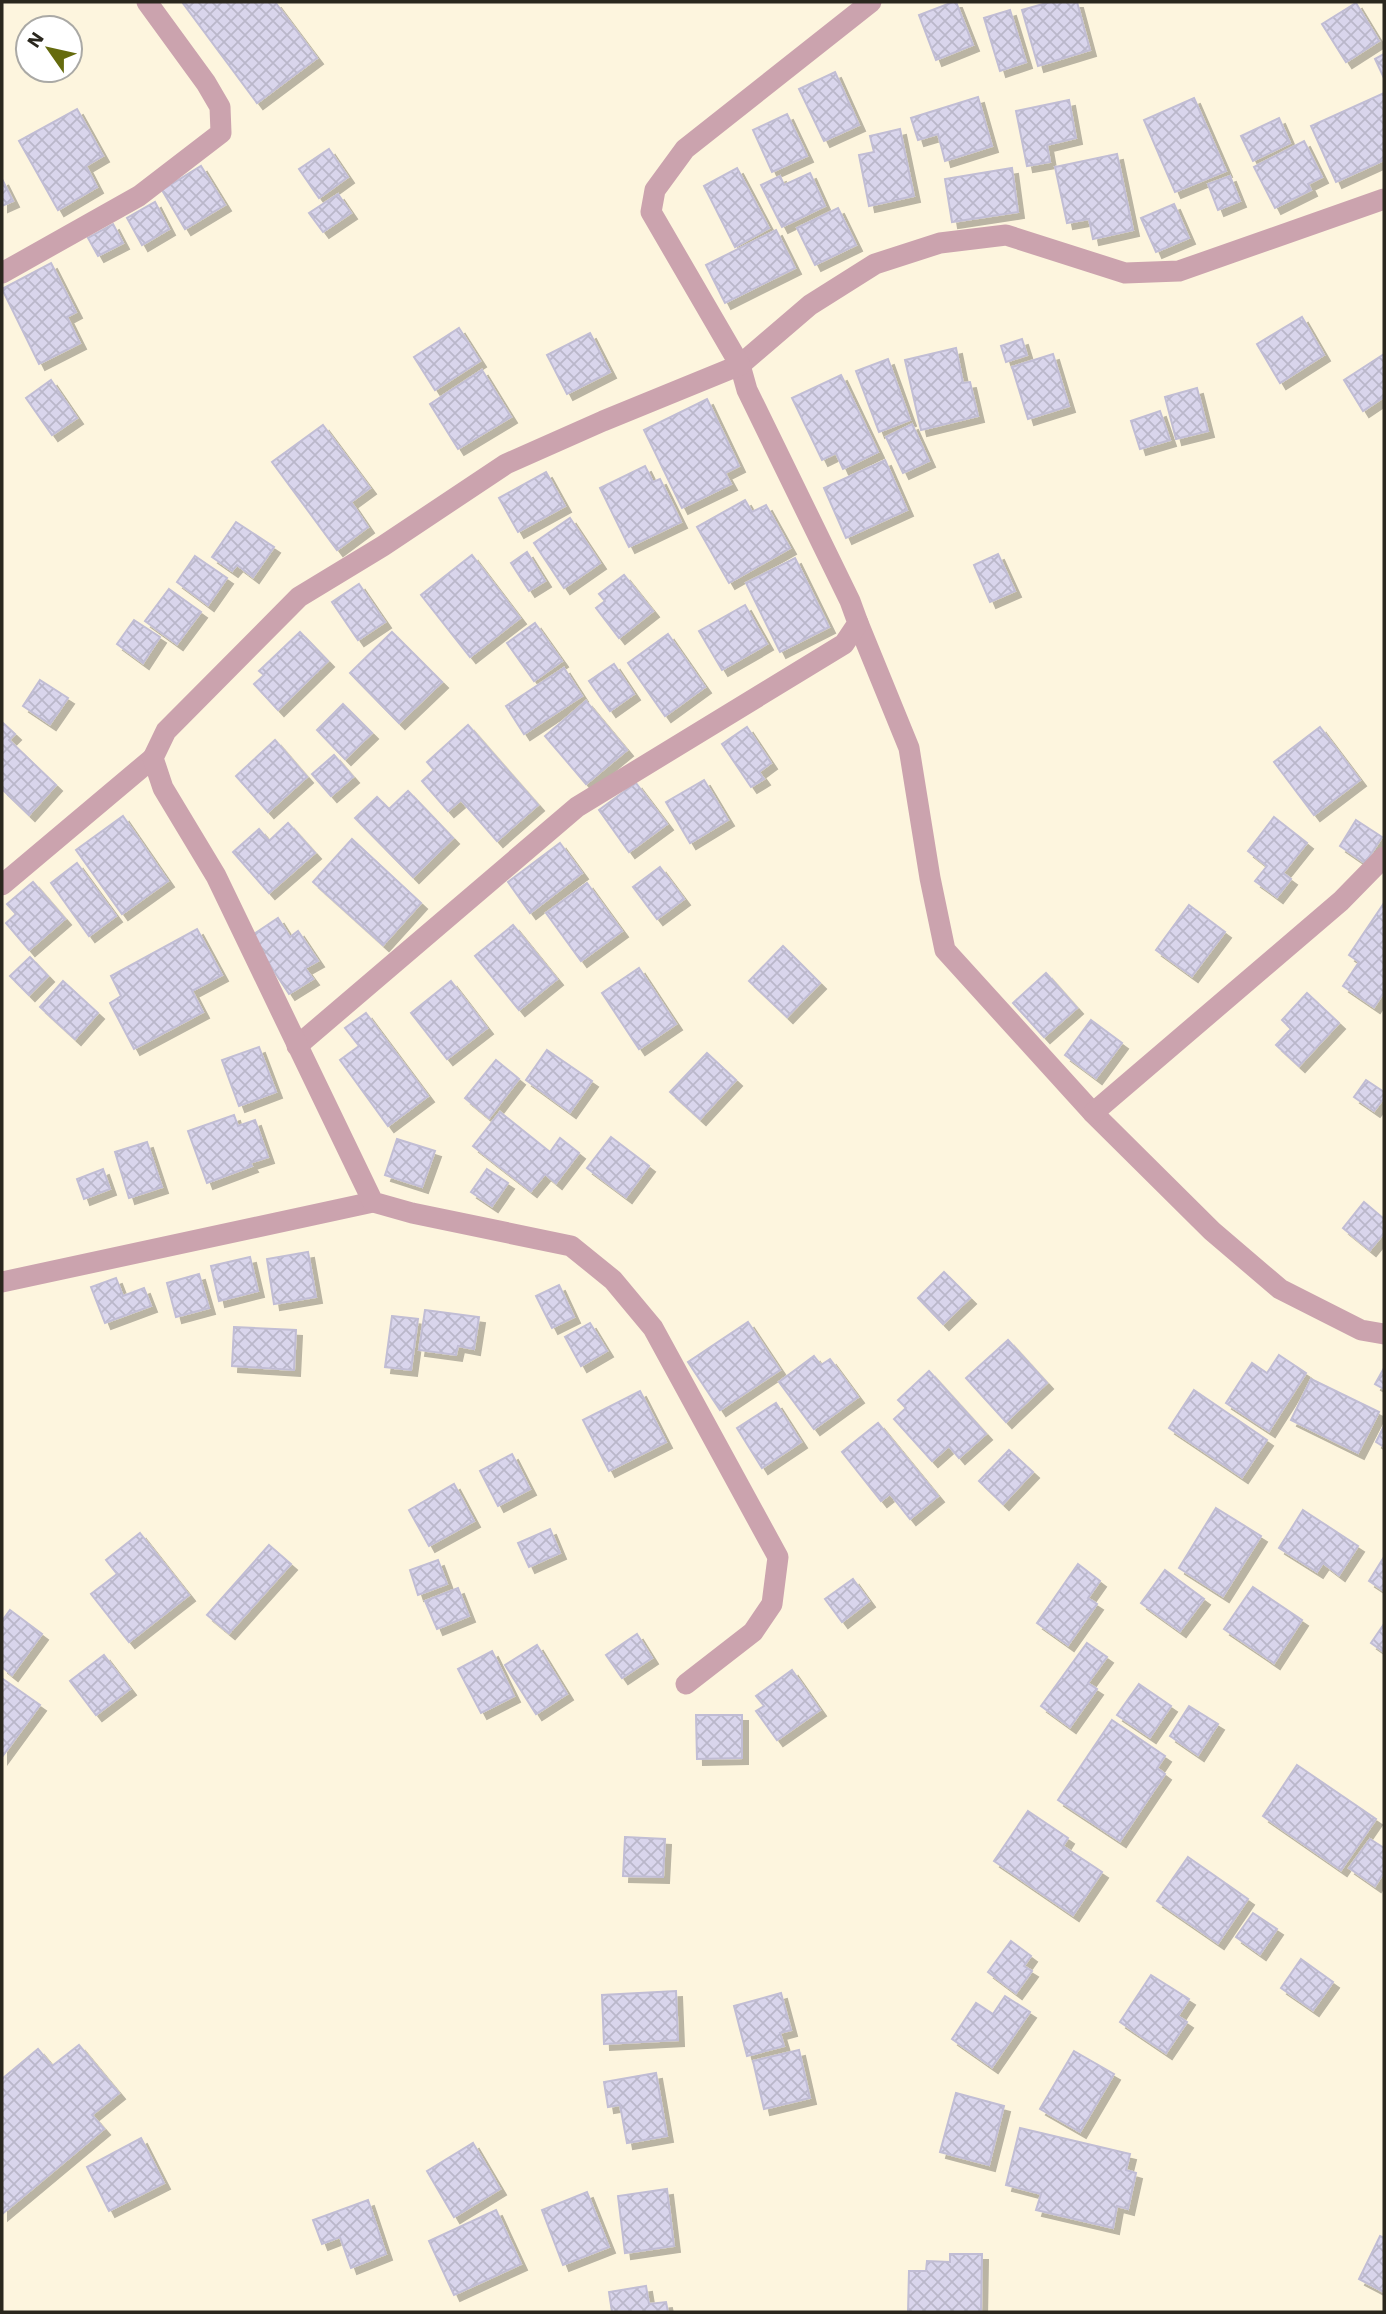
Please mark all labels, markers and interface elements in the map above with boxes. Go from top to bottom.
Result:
north arrow [14,14,84,84]
text: N [22,28,49,52]

